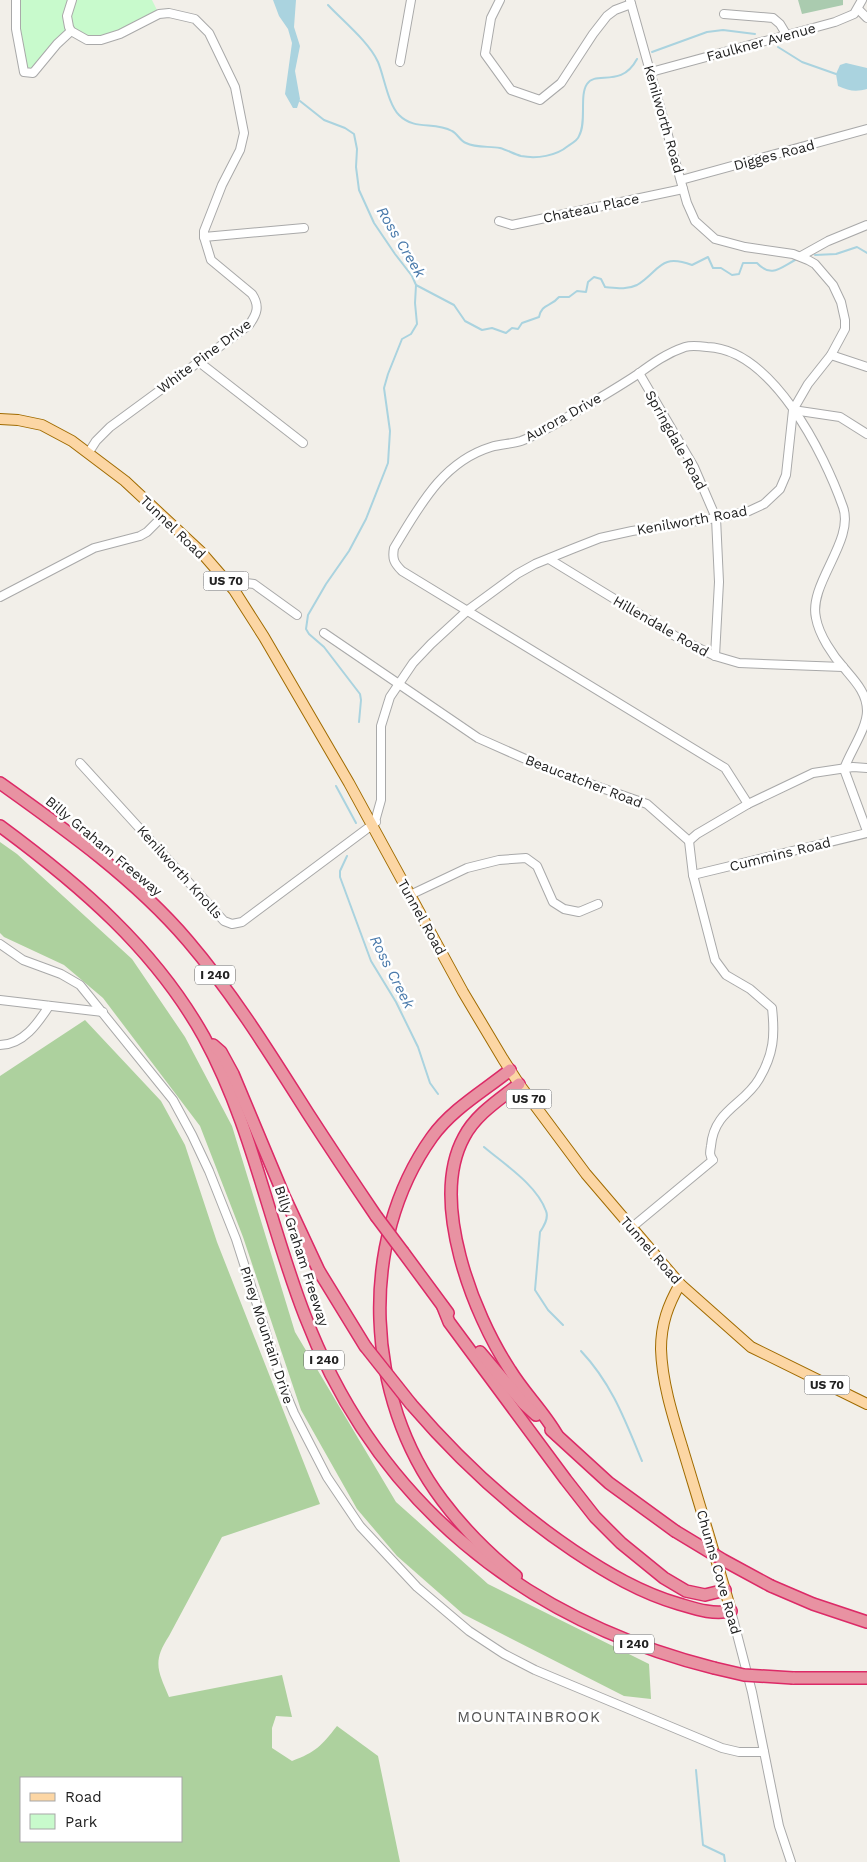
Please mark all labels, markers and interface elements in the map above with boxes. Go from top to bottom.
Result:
street label: Faulkner Avenue [705,20,817,64]
street label: Kenilworth Road [641,63,687,175]
street label: Digges Road [732,137,816,173]
street label: Chateau Place [541,190,641,226]
water label: Ross Creek [373,203,430,281]
street label: White Pine Drive [154,316,254,396]
street label: Springdale Road [642,387,710,493]
street label: Aurora Drive [522,390,604,444]
street label: Tunnel Road [137,492,209,562]
street label: Kenilworth Road [636,502,748,538]
road number: US 70 [204,572,248,590]
street label: Hillendale Road [611,592,711,660]
street label: Beaucatcher Road [523,751,645,811]
street label: Billy Graham Freeway [43,793,166,900]
street label: Kenilworth Knolls [134,822,226,922]
street label: Cummins Road [728,834,832,874]
street label: Tunnel Road [395,876,449,958]
water label: Ross Creek [366,932,418,1012]
road number: I 240 [195,966,235,984]
road number: US 70 [506,1090,552,1108]
street label: Billy Graham Freeway [272,1184,333,1329]
street label: Tunnel Road [617,1213,685,1287]
street label: Piney Mountain Drive [237,1264,297,1406]
road number: I 240 [304,1350,344,1370]
road number: US 70 [804,1376,850,1394]
street label: Chunns Cove Road [694,1508,744,1636]
road number: I 240 [614,1635,654,1654]
district label: MOUNTAINBROOK [457,1708,601,1726]
legend [20,1777,182,1842]
text: Road [65,1788,102,1806]
text: Park [65,1813,98,1831]

